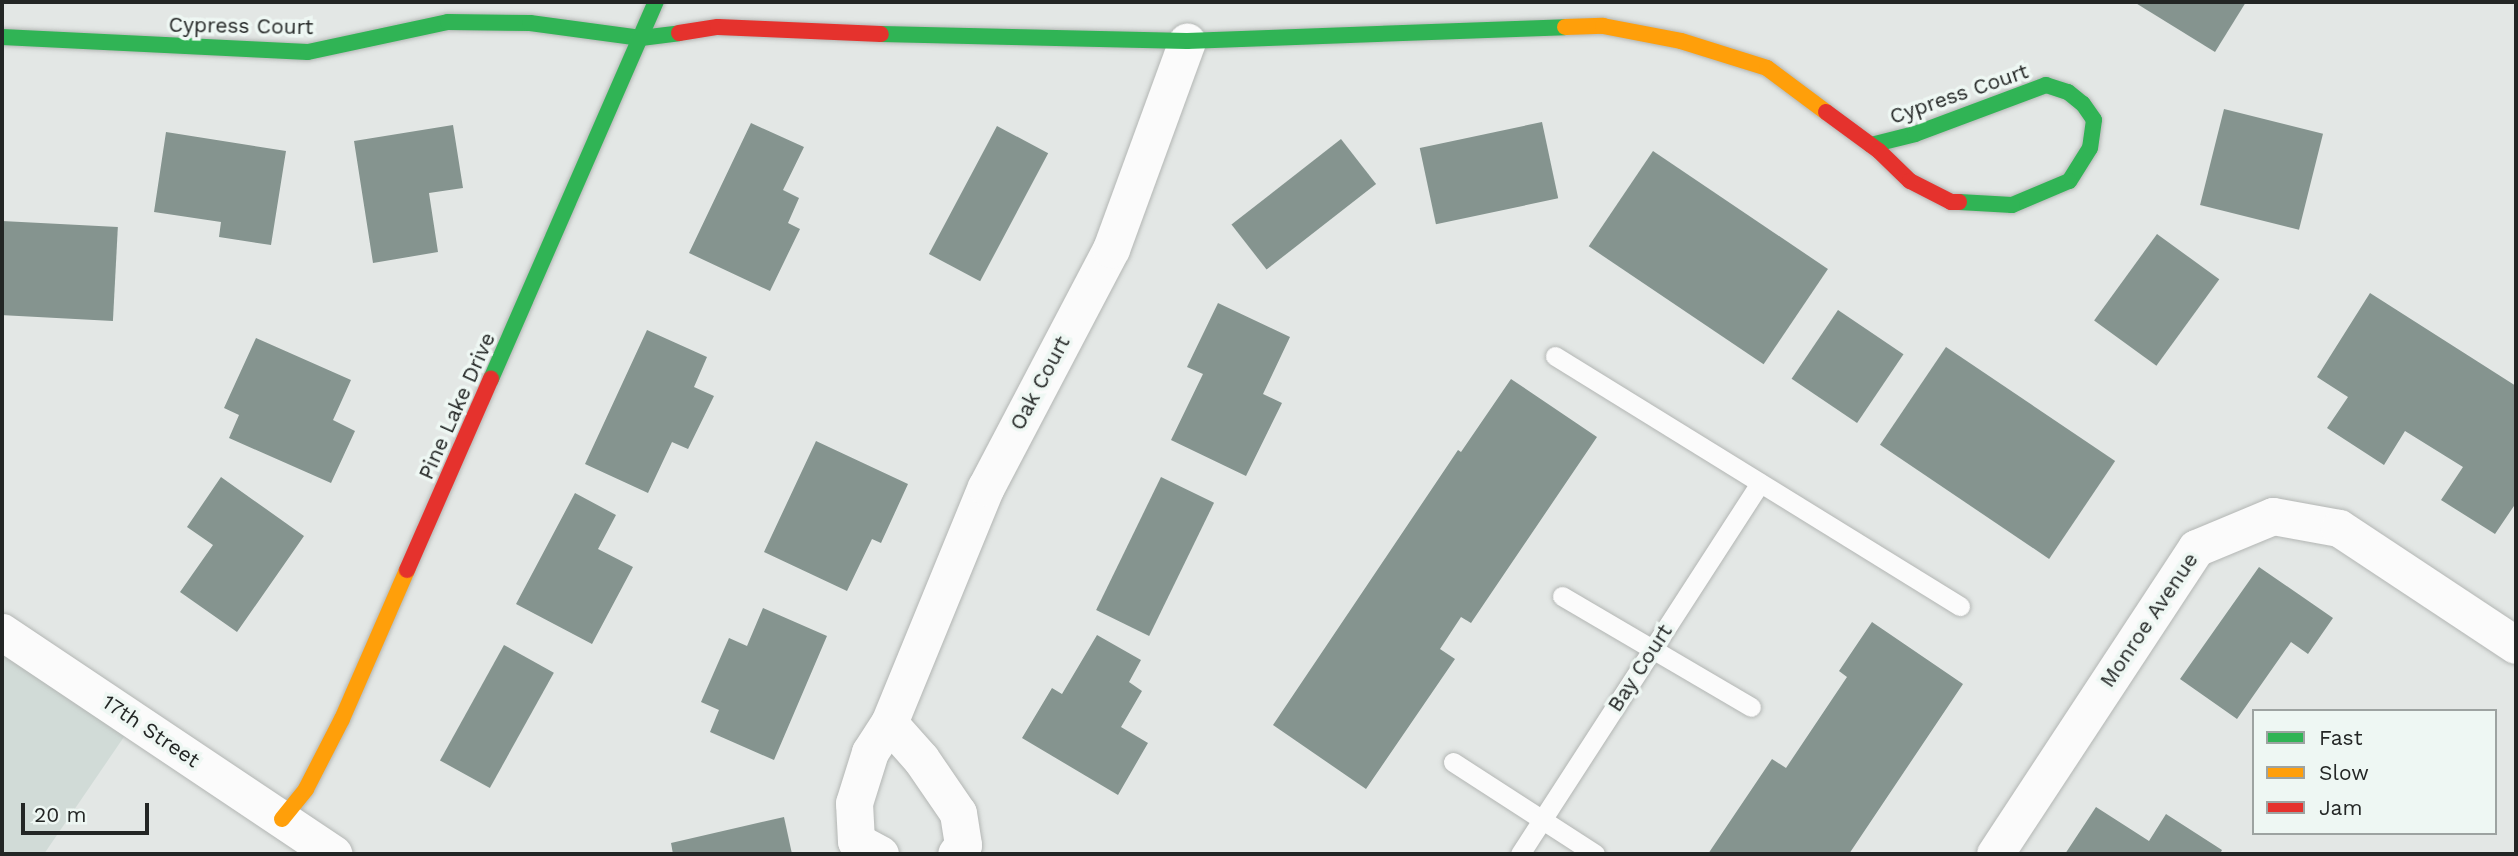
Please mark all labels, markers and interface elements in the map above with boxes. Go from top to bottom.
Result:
street label: Cypress Court [168,12,314,40]
street label: Cypress Court [1886,59,2032,129]
street label: Pine Lake Drive [413,329,501,483]
street label: Oak Court [1005,331,1075,435]
street label: Monroe Avenue [2094,548,2204,692]
street label: Bay Court [1602,619,1678,717]
street label: 17th Street [97,689,205,773]
legend [2252,709,2497,835]
text: Fast [2319,725,2363,750]
text: Slow [2319,760,2369,785]
scale bar [24,790,152,834]
text: Jam [2319,795,2362,820]
text: 20 m [34,802,86,827]

